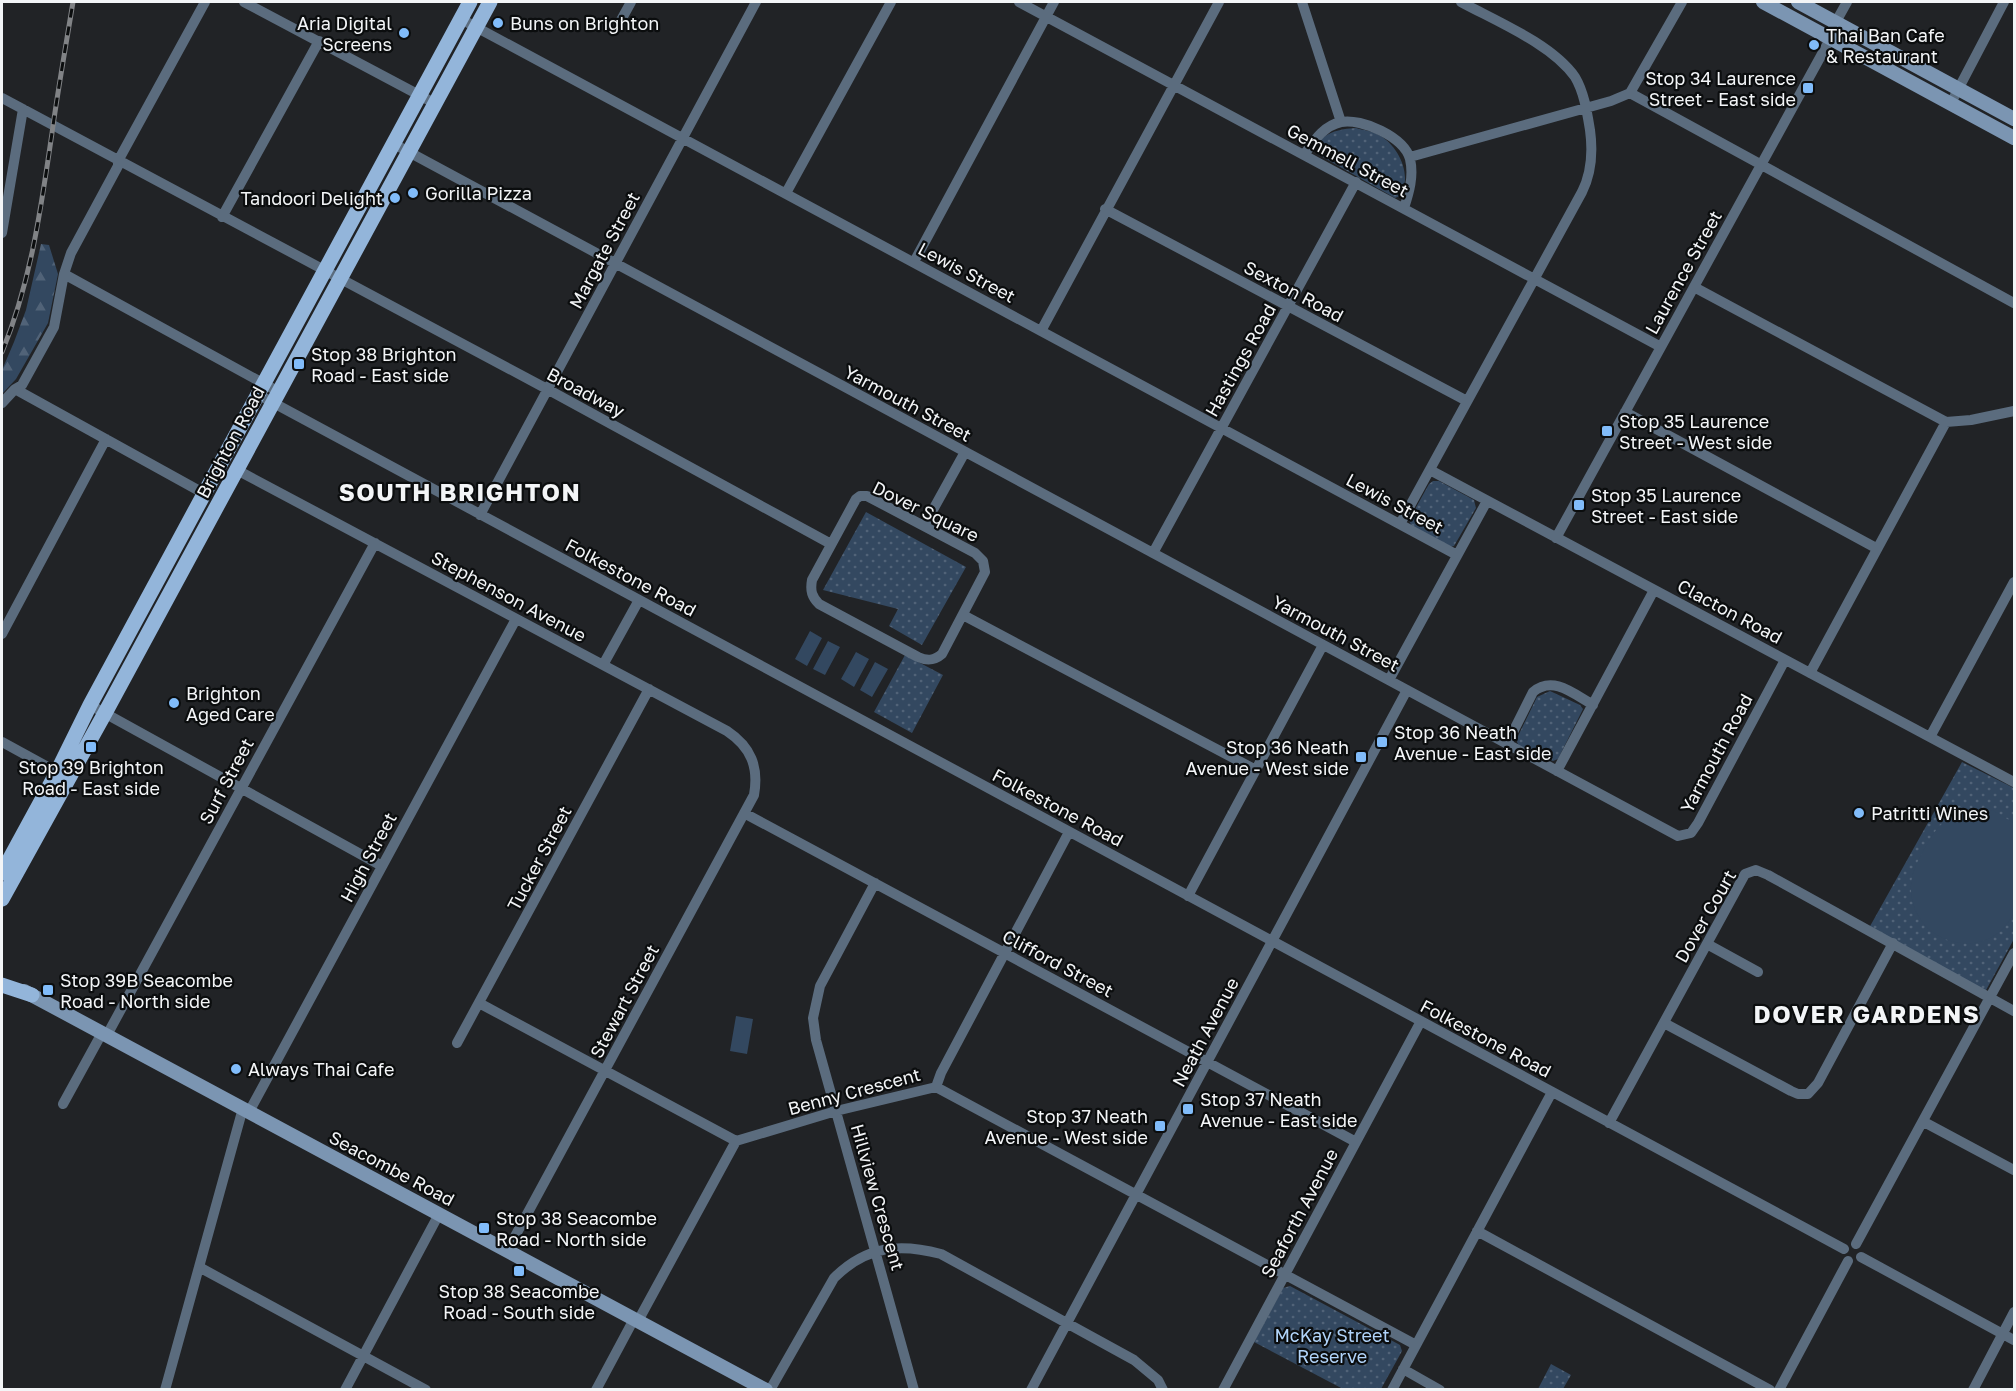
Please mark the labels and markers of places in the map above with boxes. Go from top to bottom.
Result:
place label: Aria Digital Screens [297,12,392,55]
place label: Buns on Brighton [510,12,659,34]
marker: Buns on Brighton [491,16,505,30]
place label: Thai Ban Cafe & Restaurant [1826,24,1945,67]
marker: Aria Digital Screens [397,26,411,40]
marker: Thai Ban Cafe & Restaurant [1807,38,1821,52]
place label: Stop 34 Laurence Street - East side [1645,67,1796,110]
marker: Stop 34 Laurence Street - East side [1801,81,1815,95]
place label: Gorilla Pizza [425,182,532,204]
marker: Gorilla Pizza [406,186,420,200]
place label: Tandoori Delight [240,187,383,209]
marker: Tandoori Delight [388,191,402,205]
place label: Stop 38 Brighton Road - East side [311,343,457,386]
marker: Stop 38 Brighton Road - East side [292,357,306,371]
place label: Stop 35 Laurence Street - West side [1619,410,1772,453]
marker: Stop 35 Laurence Street - West side [1600,424,1614,438]
place label: Stop 35 Laurence Street - East side [1591,484,1741,527]
marker: Stop 35 Laurence Street - East side [1572,498,1586,512]
place label: Brighton Aged Care [186,682,275,725]
marker: Brighton Aged Care [167,696,181,710]
place label: Stop 36 Neath Avenue - East side [1394,721,1551,764]
marker: Stop 36 Neath Avenue - East side [1375,735,1389,749]
place label: Stop 36 Neath Avenue - West side [1186,736,1349,779]
marker: Stop 39 Brighton Road - East side [84,740,98,754]
marker: Stop 36 Neath Avenue - West side [1354,750,1368,764]
place label: Stop 39 Brighton Road - East side [18,756,164,799]
place label: Patritti Wines [1871,802,1988,824]
marker: Patritti Wines [1852,806,1866,820]
place label: Stop 39B Seacombe Road - North side [60,969,233,1012]
marker: Stop 39B Seacombe Road - North side [41,983,55,997]
place label: Always Thai Cafe [248,1058,394,1080]
marker: Always Thai Cafe [229,1062,243,1076]
place label: Stop 37 Neath Avenue - East side [1200,1088,1357,1131]
marker: Stop 37 Neath Avenue - East side [1181,1102,1195,1116]
place label: Stop 37 Neath Avenue - West side [985,1105,1148,1148]
marker: Stop 37 Neath Avenue - West side [1153,1119,1167,1133]
place label: Stop 38 Seacombe Road - North side [496,1207,657,1250]
marker: Stop 38 Seacombe Road - North side [477,1221,491,1235]
marker: Stop 38 Seacombe Road - South side [512,1264,526,1278]
place label: Stop 38 Seacombe Road - South side [439,1280,599,1323]

